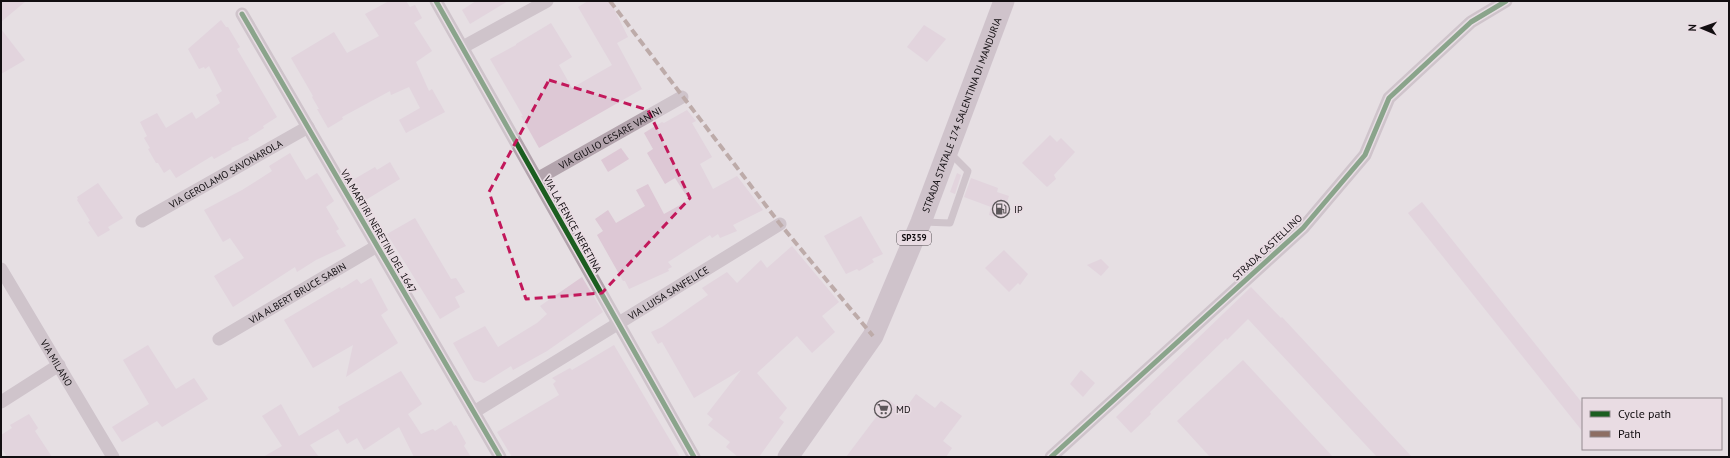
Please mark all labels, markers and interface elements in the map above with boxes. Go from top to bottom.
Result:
north arrow [1682,8,1722,48]
street label: STRADA STATALE 174 SALENTINA DI MANDURIA [919,15,1004,214]
text: N [1685,24,1699,32]
street label: VIA GIULIO CESARE VANINI [556,104,664,173]
street label: VIA GEROLAMO SAVONAROLA [166,137,285,212]
street label: VIA MARTIRI NERETINI DEL 1647 [337,166,419,296]
street label: VIA LA FENICE NERETINA [540,173,605,275]
fuel station icon: IP [991,199,1011,219]
place label: IP [1014,203,1023,216]
street label: STRADA CASTELLINO [1230,211,1305,283]
road number: SP359 [897,231,931,245]
street label: VIA ALBERT BRUCE SABIN [246,260,349,327]
street label: VIA LUISA SANFELICE [625,263,711,323]
street label: VIA MILANO [37,336,75,389]
legend [1582,398,1722,450]
supermarket icon: MD [873,399,893,419]
place label: MD [896,403,910,416]
text: Cycle path [1618,406,1671,421]
text: Path [1618,426,1641,441]

